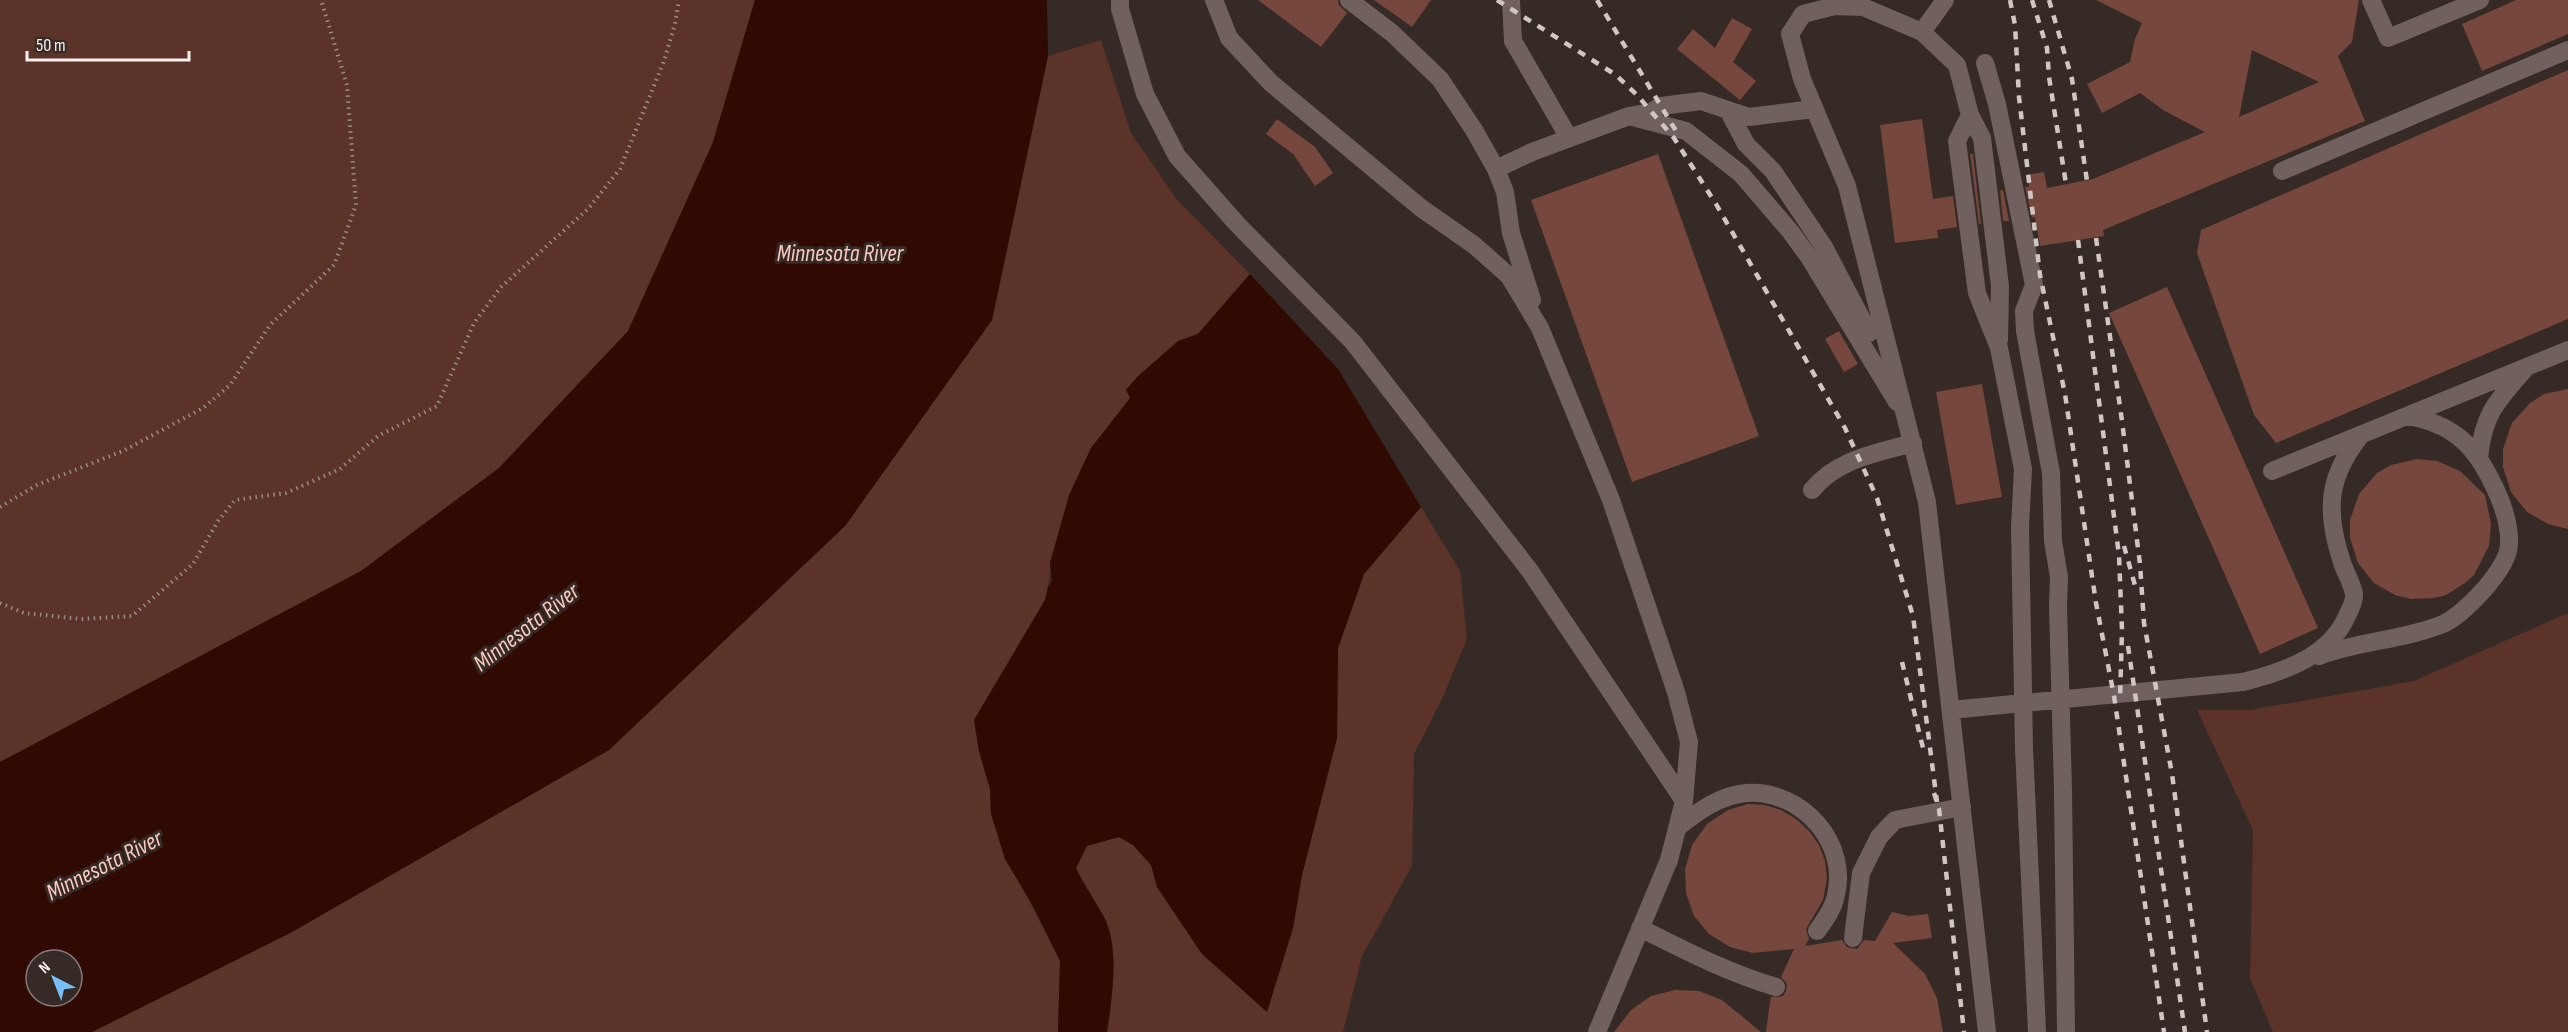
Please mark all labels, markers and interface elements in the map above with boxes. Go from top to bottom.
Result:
scale bar [27,24,189,62]
text: 50 m [36,35,66,56]
water label: Minnesota River [777,239,905,268]
water label: Minnesota River [467,576,586,678]
water label: Minnesota River [41,823,168,907]
north arrow [24,948,84,1008]
text: N [35,958,54,978]

